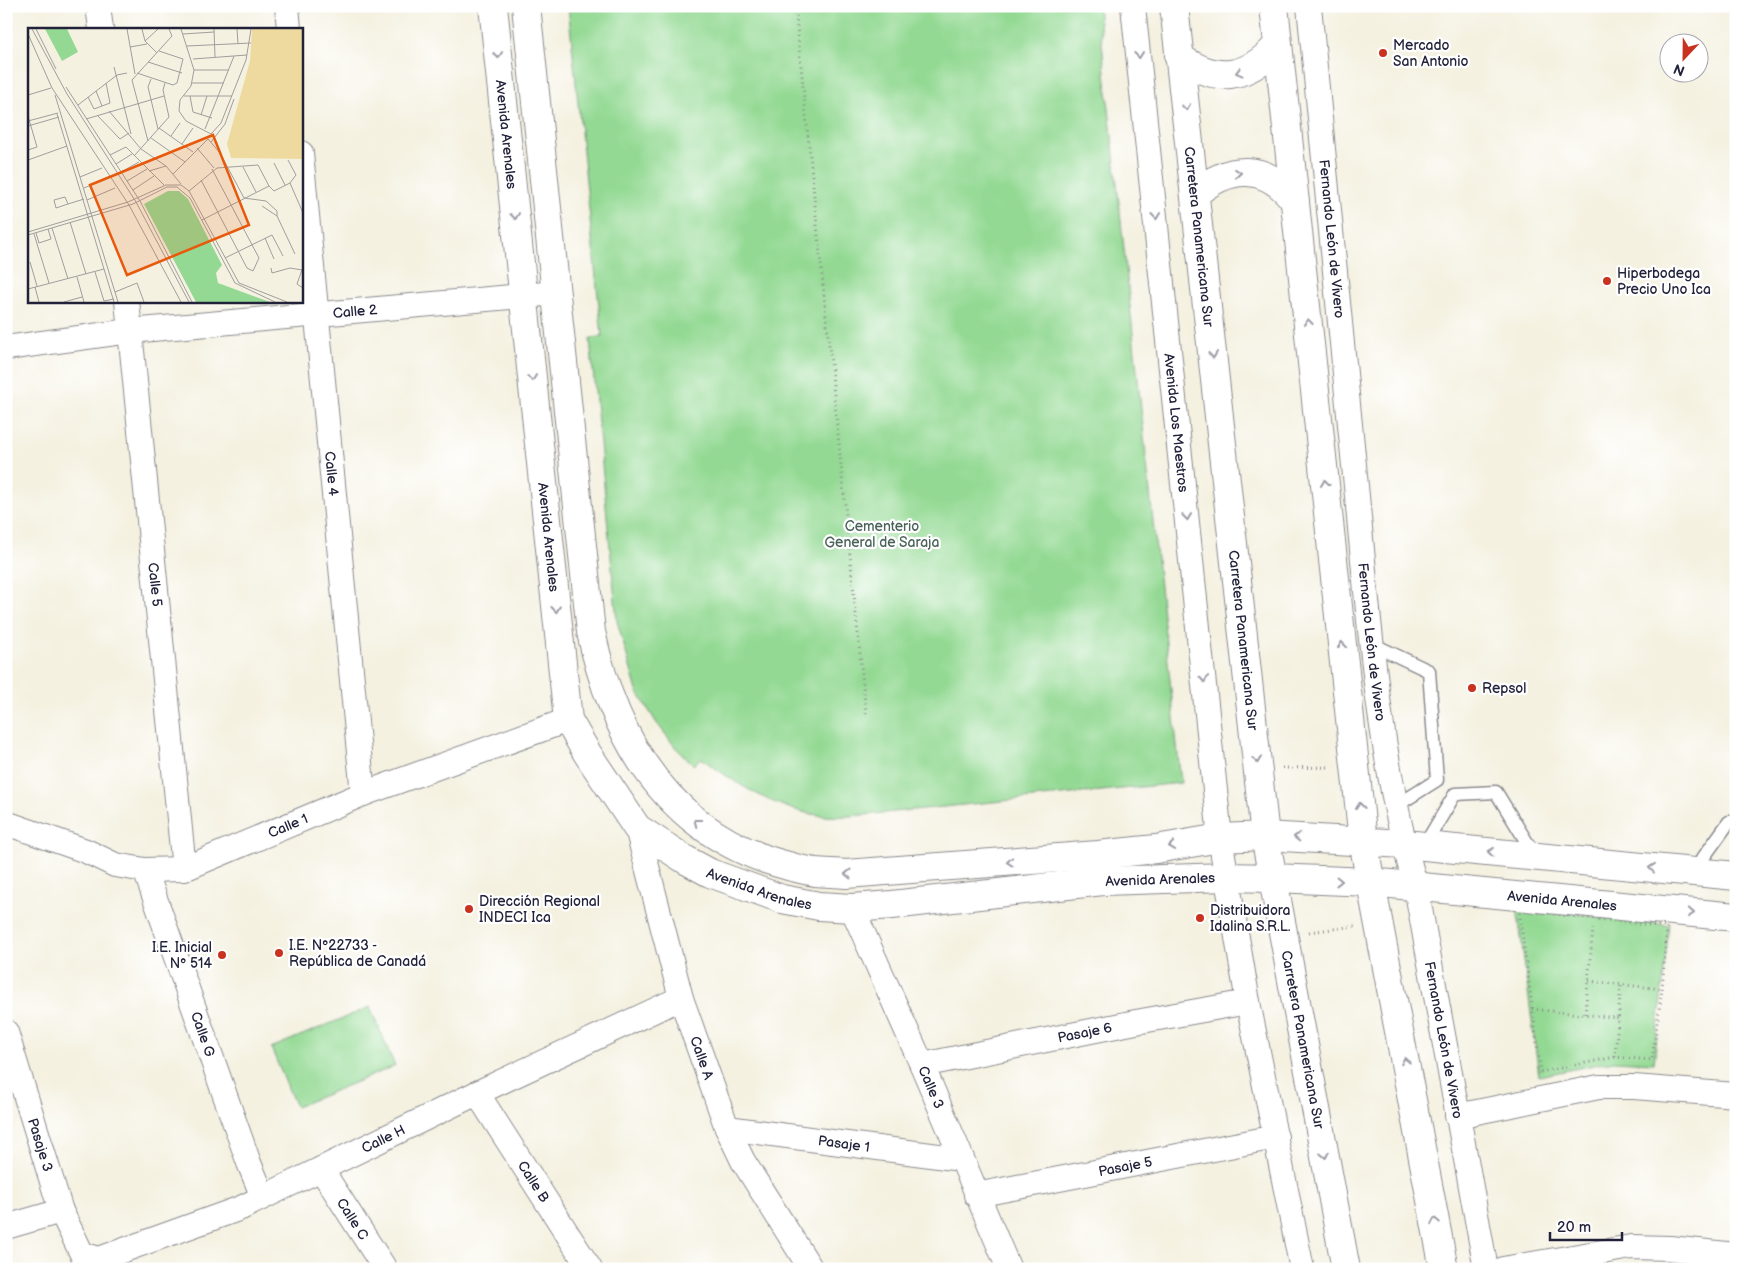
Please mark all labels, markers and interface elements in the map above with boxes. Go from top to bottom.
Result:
inset map [28,28,302,302]
north arrow [1660,32,1710,82]
place label: Mercado San Antonio [1393,37,1469,70]
marker: Mercado San Antonio [1377,47,1389,59]
one-way arrow [492,51,503,59]
one-way arrow [1133,51,1144,59]
text: N [1671,60,1687,79]
one-way arrow [1235,66,1243,76]
street label: Avenida Arenales [492,79,521,190]
one-way arrow [1180,103,1191,111]
street label: Carretera Panamericana Sur [1181,146,1218,328]
street label: Fernando León de Vivero [1316,159,1348,319]
one-way arrow [1234,168,1242,179]
one-way arrow [510,213,521,221]
one-way arrow [1150,213,1161,221]
place label: Hiperbodega Precio Uno Ica [1617,265,1711,298]
marker: Hiperbodega Precio Uno Ica [1601,275,1613,287]
street label: Calle 2 [332,300,379,321]
one-way arrow [1303,317,1314,325]
street label: Avenida Los Maestros [1161,352,1192,493]
one-way arrow [1207,352,1218,360]
one-way arrow [527,374,538,382]
street label: Calle 4 [321,450,343,497]
one-way arrow [1320,479,1331,487]
street label: Avenida Arenales [535,482,563,593]
one-way arrow [1181,513,1192,521]
park label: Cementerio General de Saraja [825,518,939,551]
street label: Carretera Panamericana Sur [1225,549,1262,732]
street label: Calle 5 [145,562,166,607]
street label: Fernando León de Vivero [1355,562,1390,722]
one-way arrow [550,605,561,613]
one-way arrow [1337,640,1348,648]
one-way arrow [1198,675,1209,683]
place label: Repsol [1482,680,1526,697]
marker: Repsol [1466,682,1478,694]
one-way arrow [1251,757,1262,765]
one-way arrow [1355,802,1366,810]
street label: Calle 1 [265,810,310,841]
one-way arrow [694,819,703,827]
one-way arrow [1293,832,1301,842]
one-way arrow [1167,841,1176,851]
one-way arrow [1486,847,1494,858]
one-way arrow [1006,856,1014,867]
one-way arrow [1648,863,1656,874]
street label: Avenida Arenales [704,864,814,913]
one-way arrow [844,869,852,879]
street label: Avenida Arenales [1105,869,1215,889]
one-way arrow [1335,876,1343,886]
street label: Avenida Arenales [1507,887,1618,914]
place label: Dirección Regional INDECI Ica [479,893,600,926]
place label: Distribuidora Idalina S.R.L. [1210,902,1291,935]
marker: Dirección Regional INDECI Ica [463,903,475,915]
one-way arrow [1688,907,1696,918]
marker: Distribuidora Idalina S.R.L. [1194,912,1206,924]
place label: I.E. Nº22733 - República de Canadá [289,937,426,970]
place label: I.E. Inicial Nº 514 [152,939,212,972]
marker: I.E. Nº22733 - República de Canadá [273,947,285,959]
marker: I.E. Inicial Nº 514 [216,949,228,961]
street label: Carretera Panamericana Sur [1278,949,1328,1131]
street label: Fernando León de Vivero [1421,960,1467,1120]
street label: Calle G [187,1009,219,1059]
street label: Pasaje 6 [1056,1018,1114,1046]
street label: Calle A [687,1034,718,1082]
one-way arrow [1400,1057,1410,1066]
street label: Calle 3 [915,1063,948,1111]
street label: Pasaje 3 [24,1116,57,1174]
street label: Calle H [359,1121,408,1156]
street label: Pasaje 1 [817,1132,871,1155]
one-way arrow [1319,1150,1329,1159]
street label: Pasaje 5 [1097,1153,1154,1180]
street label: Calle B [514,1158,553,1206]
street label: Calle C [333,1195,372,1243]
scale bar [1550,1210,1622,1242]
one-way arrow [1430,1216,1441,1225]
text: 20 m [1557,1218,1591,1237]

